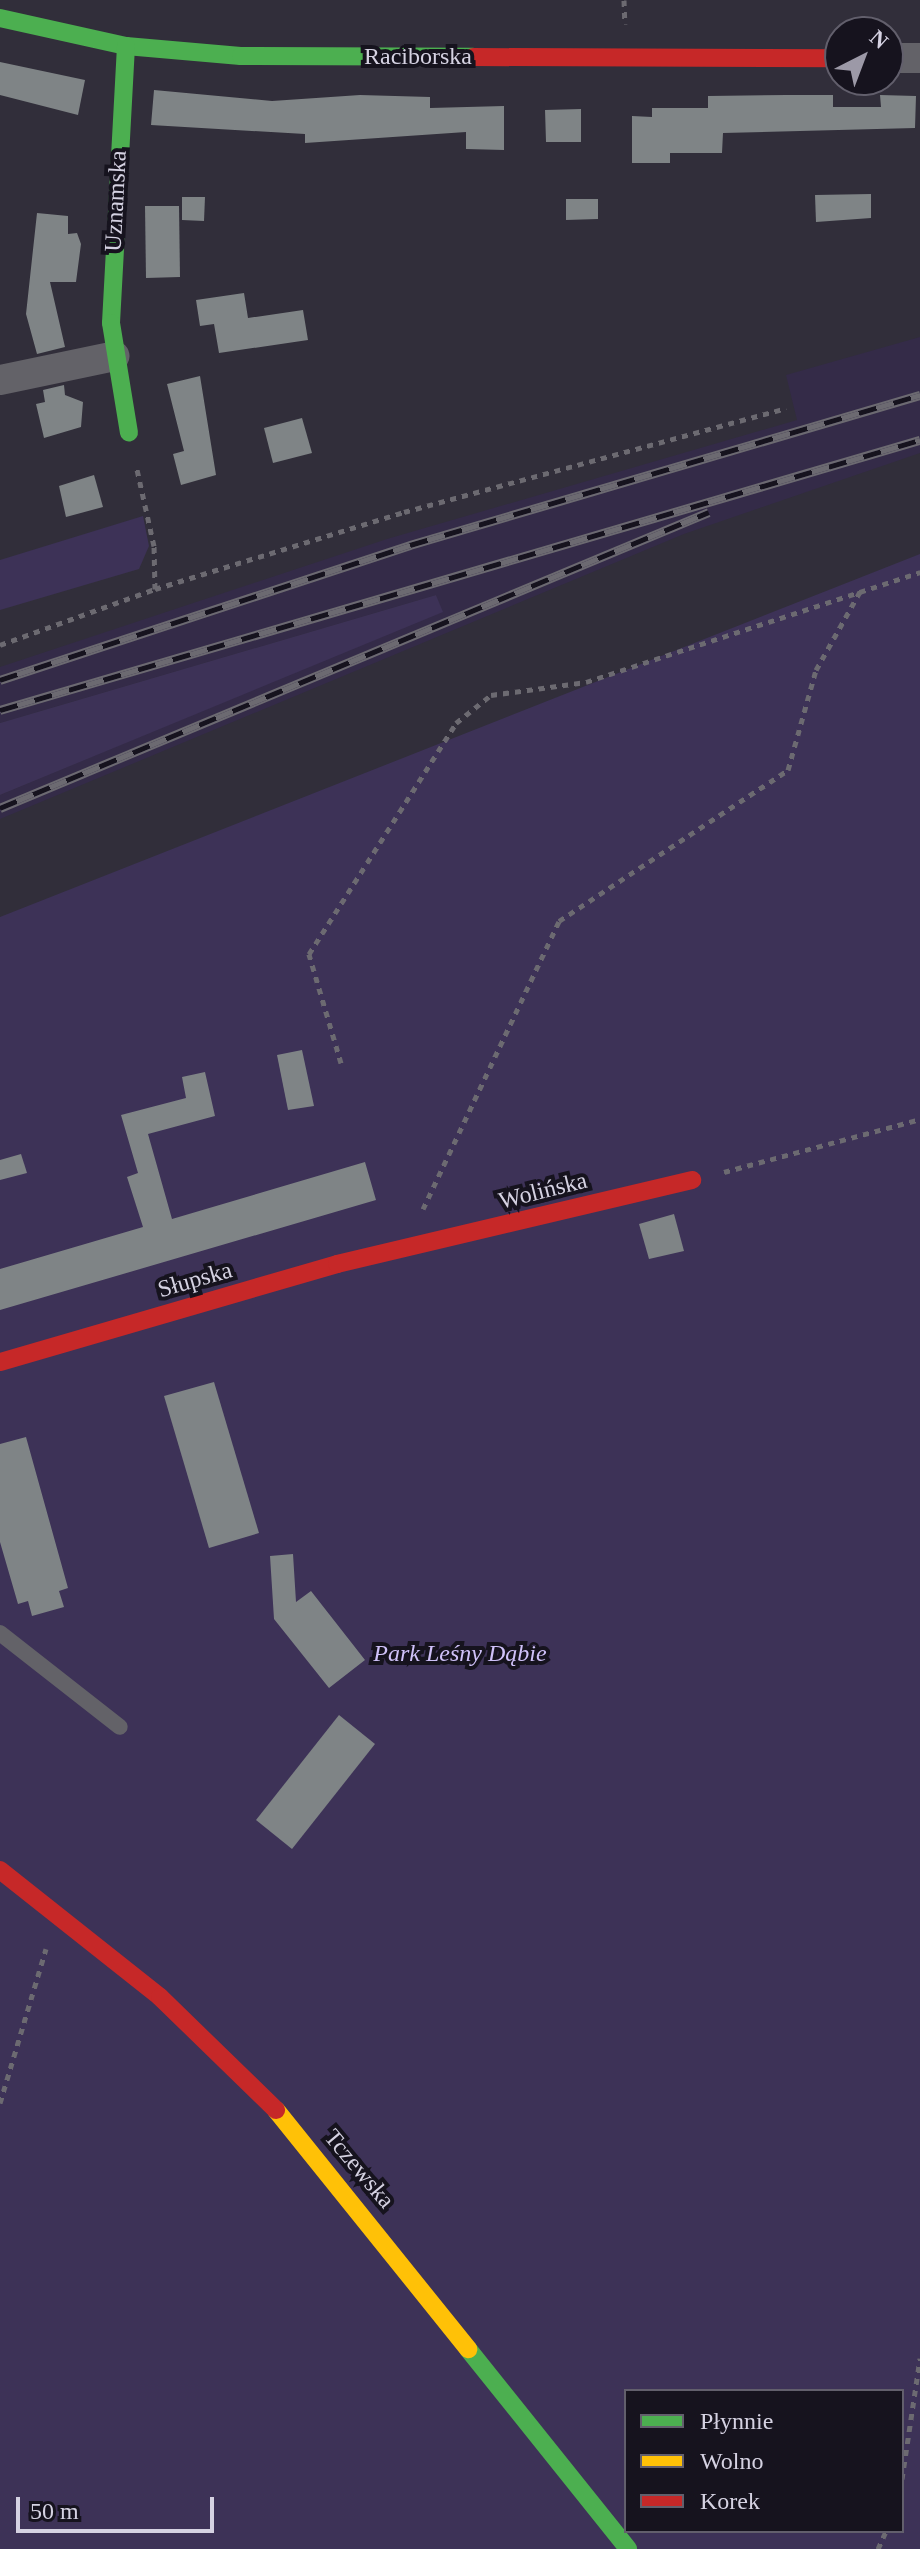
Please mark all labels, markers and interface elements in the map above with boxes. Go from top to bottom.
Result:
north arrow [824,16,904,96]
text: N [865,25,893,54]
street label: Raciborska [364,43,472,71]
street label: Uznamska [99,150,133,252]
street label: Wolińska [496,1166,590,1216]
street label: Słupska [154,1256,236,1304]
park label: Park Leśny Dąbie [373,1640,547,1668]
street label: Tczewska [318,2124,400,2214]
legend [624,2389,904,2533]
text: Płynnie [700,2408,773,2434]
text: Wolno [700,2448,763,2474]
scale bar [20,2481,218,2531]
text: Korek [700,2488,760,2514]
text: 50 m [30,2498,79,2524]

